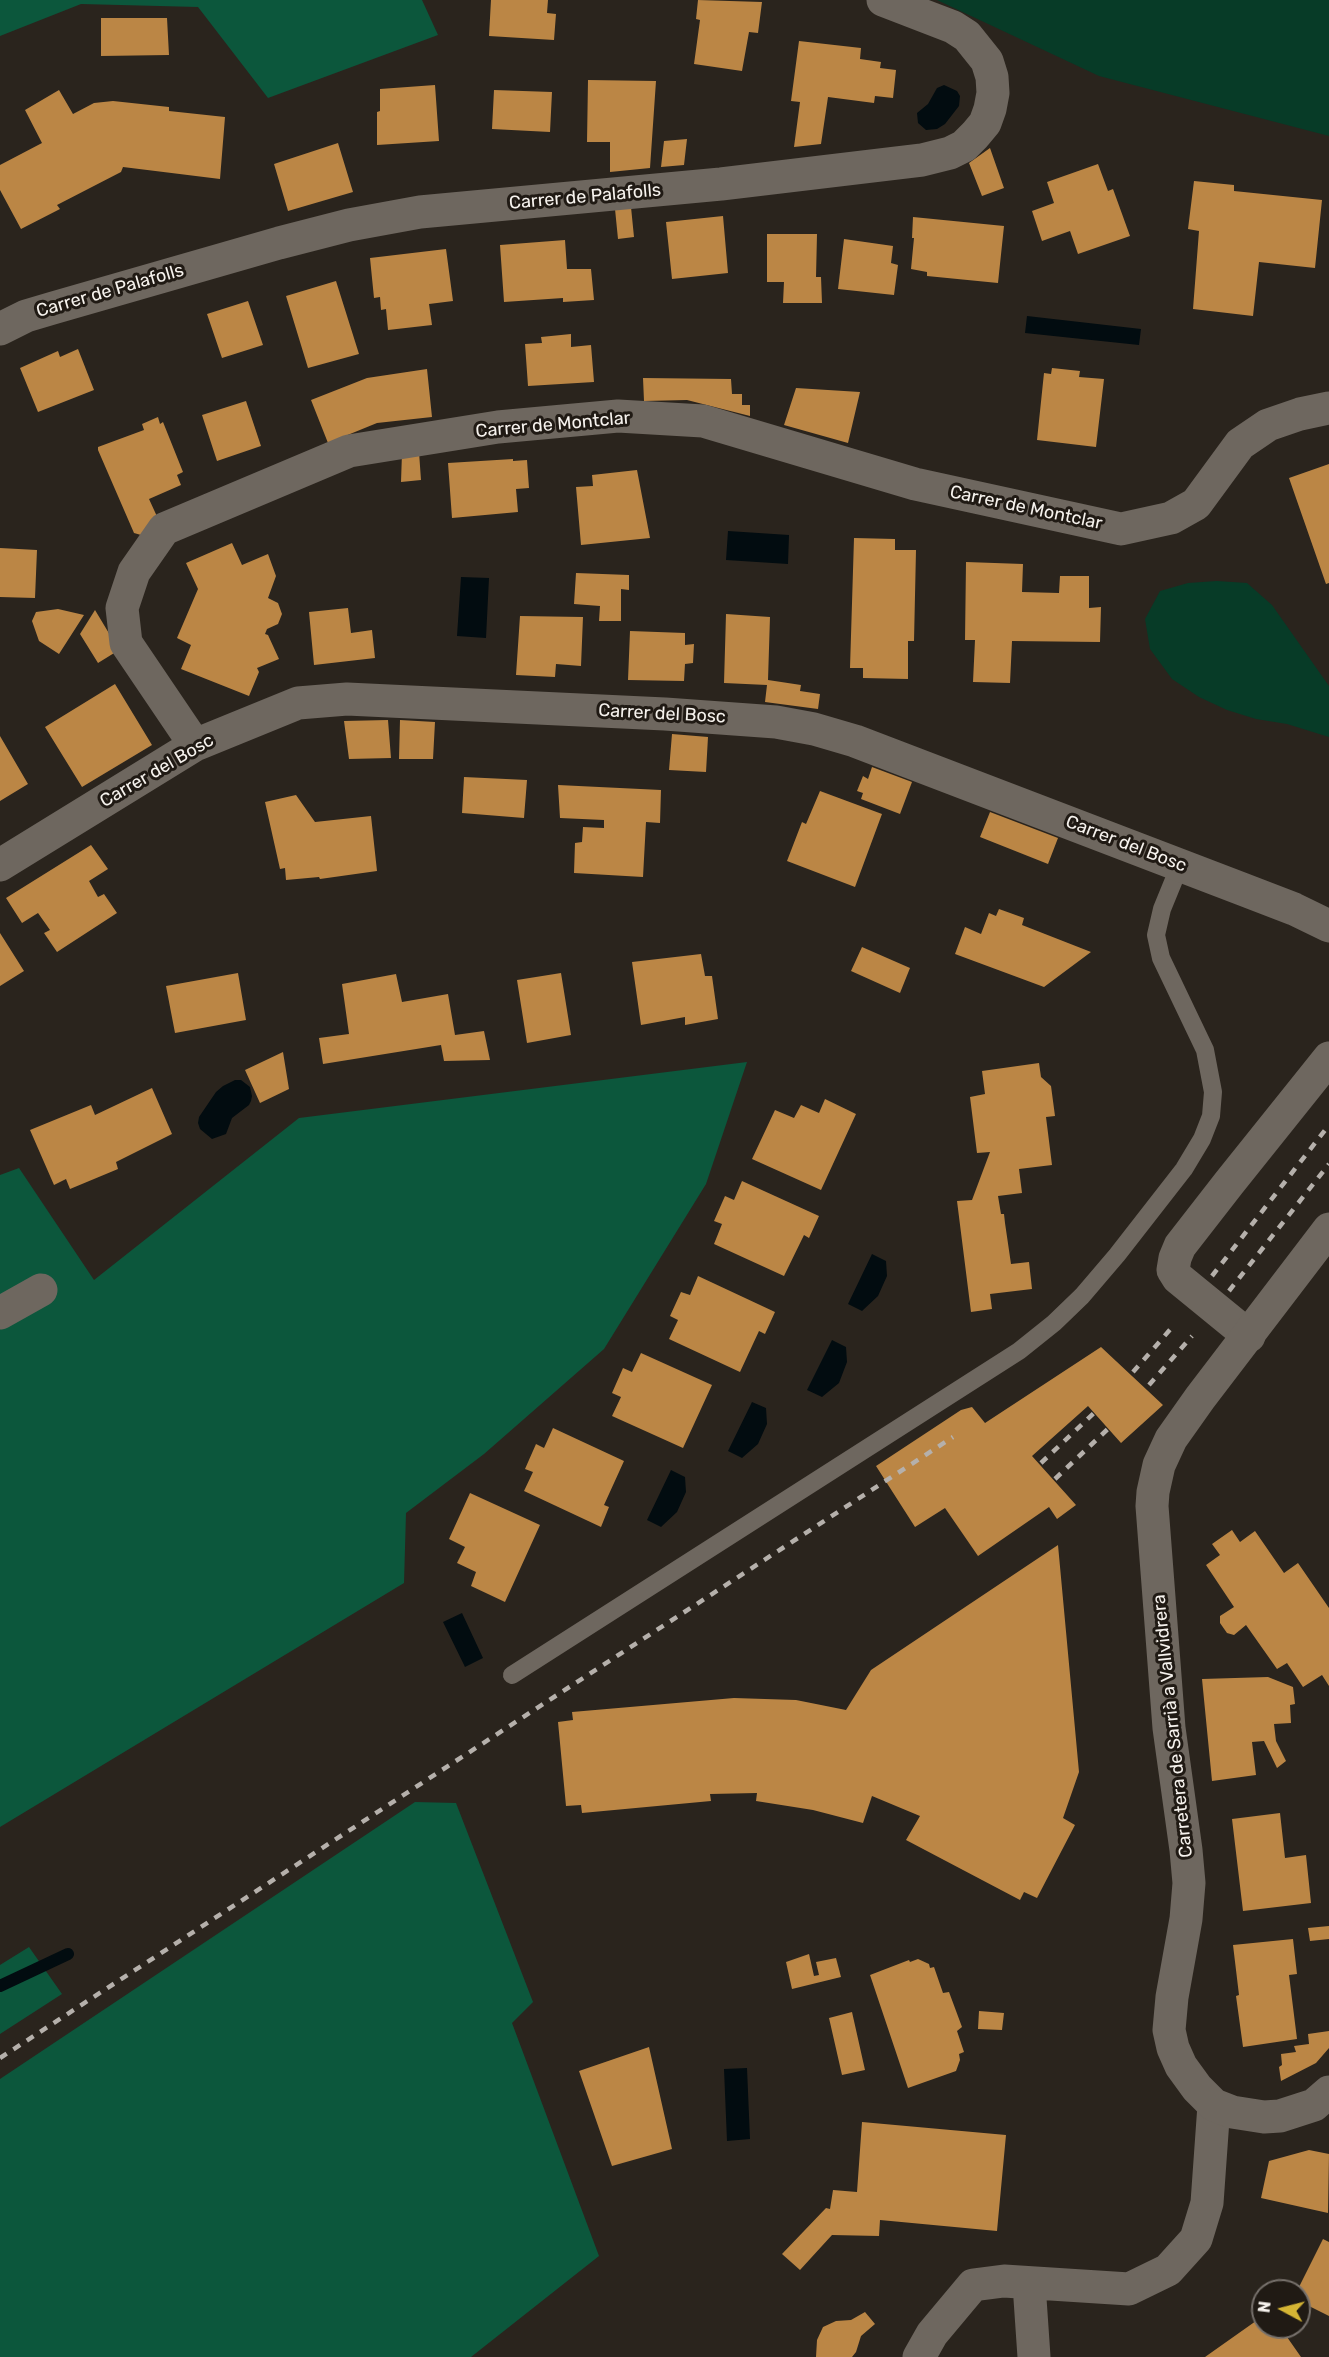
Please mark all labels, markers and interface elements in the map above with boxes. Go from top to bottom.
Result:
street label: Carrer de Palafolls [508,180,662,214]
street label: Carrer de Palafolls [34,260,186,322]
street label: Carrer de Montclar [475,407,631,443]
street label: Carrer de Montclar [948,481,1104,535]
street label: Carrer del Bosc [598,700,726,728]
street label: Carrer del Bosc [96,730,218,812]
street label: Carrer del Bosc [1062,811,1190,877]
street label: Carretera de Sarrià a Vallvidrera [1148,1593,1198,1859]
north arrow [1251,2279,1311,2339]
text: N [1254,2300,1275,2314]

